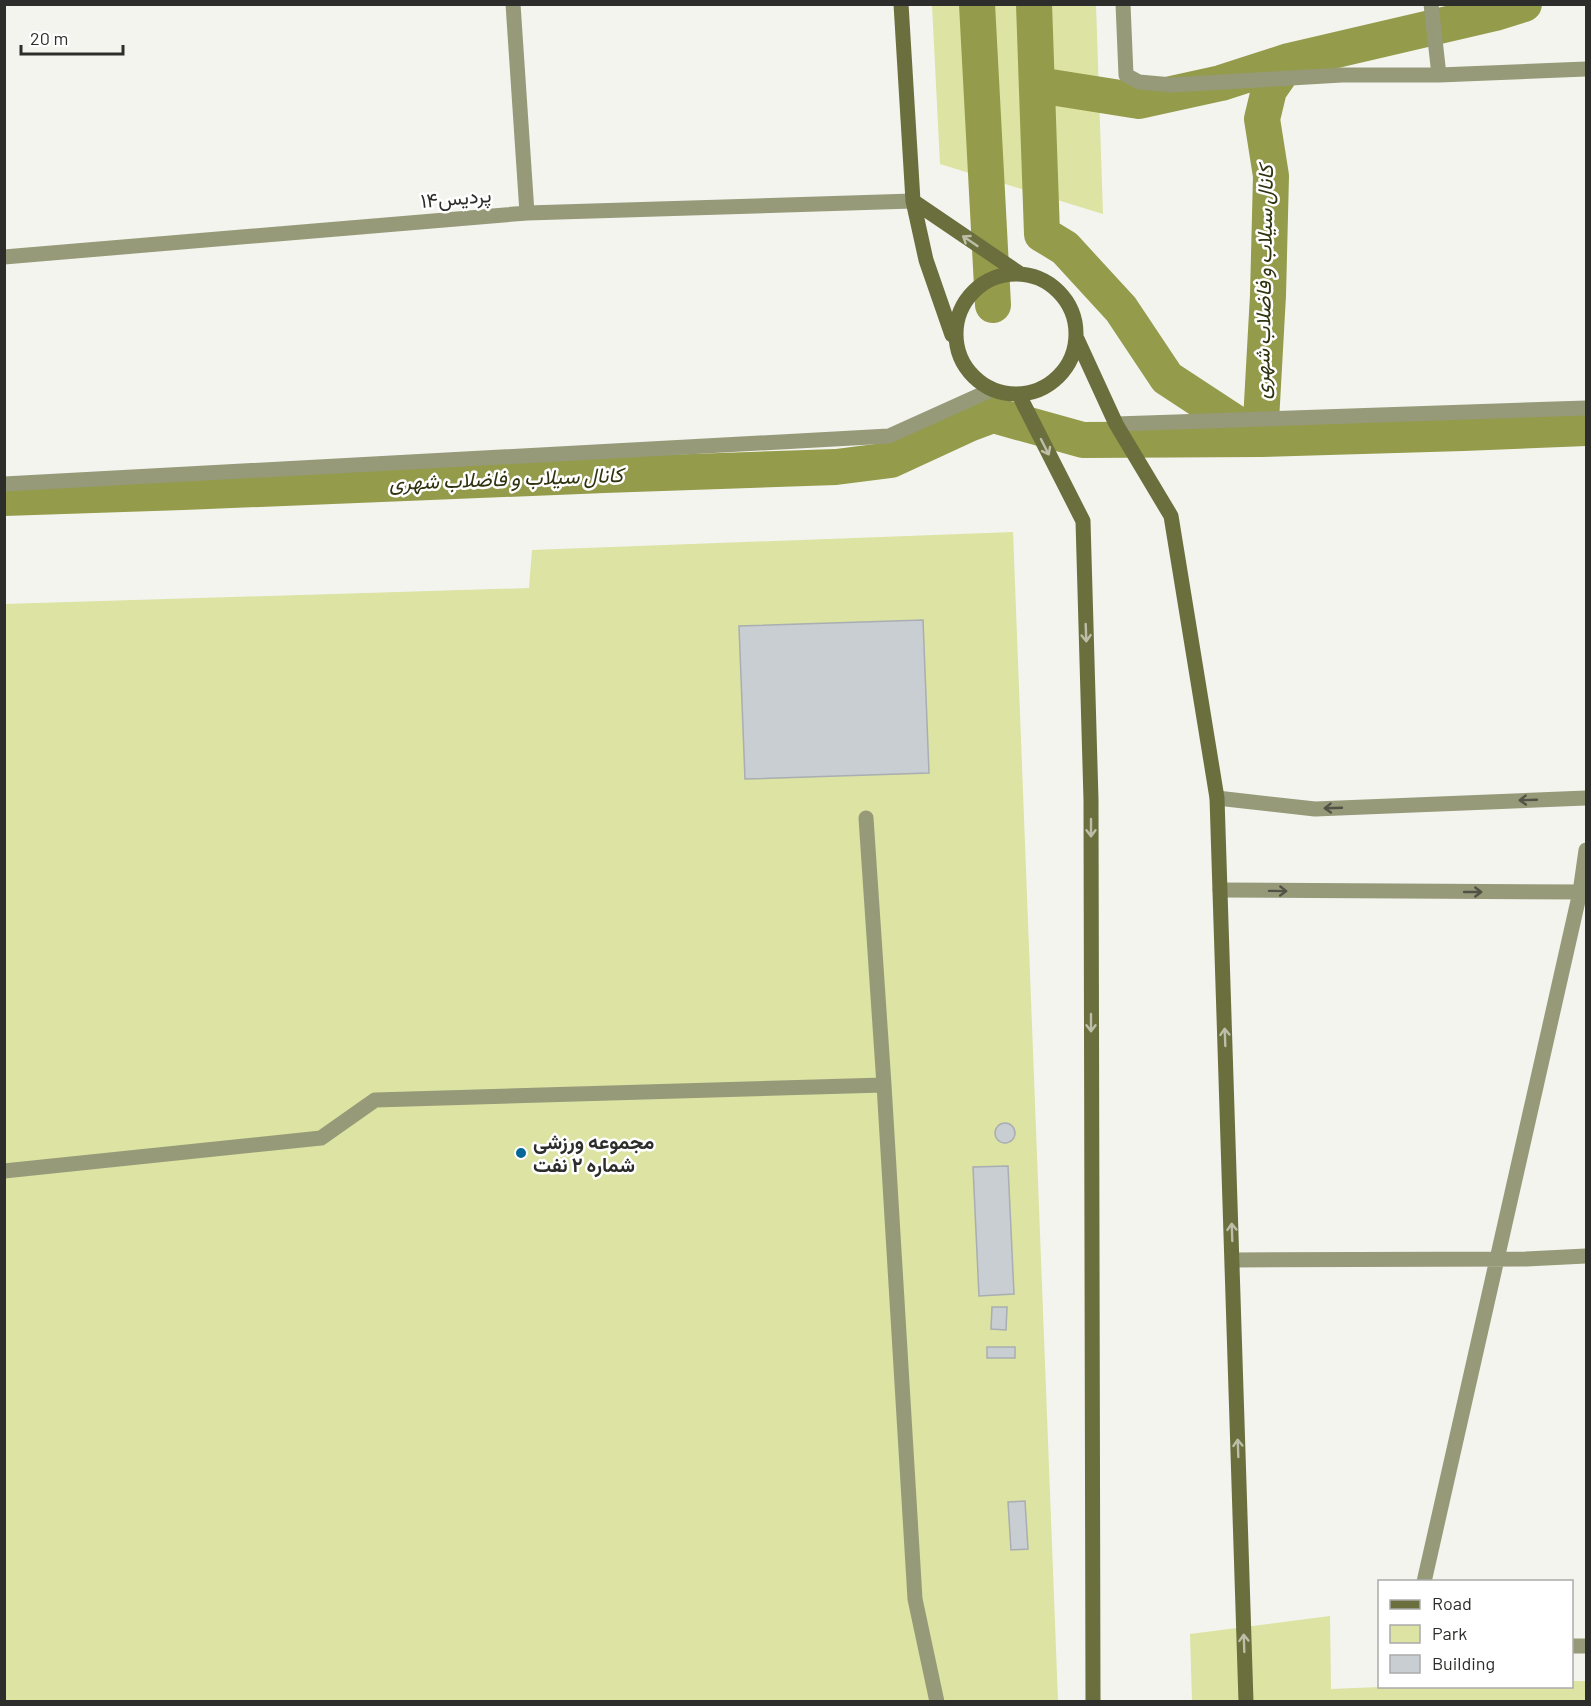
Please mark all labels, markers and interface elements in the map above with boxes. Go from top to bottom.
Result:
scale bar [21,18,123,56]
text: 20 m [30,27,68,49]
water label: کانال سیلاب و فاضلاب شهری [1248,161,1279,399]
street label: پردیس۱۴ [420,182,492,215]
one-way arrow [962,235,979,247]
one-way arrow [1040,438,1052,456]
water label: کانال سیلاب و فاضلاب شهری [388,461,627,496]
one-way arrow [1080,623,1092,643]
one-way arrow [1519,795,1539,806]
one-way arrow [1324,803,1344,814]
one-way arrow [1085,818,1097,838]
one-way arrow [1267,885,1287,897]
one-way arrow [1462,886,1482,898]
one-way arrow [1085,1013,1097,1033]
one-way arrow [1219,1028,1230,1048]
place label: مجموعه ورزشی شماره ۲ نفت [533,1129,654,1178]
marker: مجموعه ورزشی شماره ۲ نفت [514,1146,528,1160]
one-way arrow [1226,1223,1237,1243]
one-way arrow [1232,1439,1244,1459]
legend [1378,1580,1573,1688]
text: Road [1432,1592,1472,1614]
text: Park [1432,1622,1467,1644]
one-way arrow [1238,1634,1250,1654]
text: Building [1432,1652,1495,1674]

